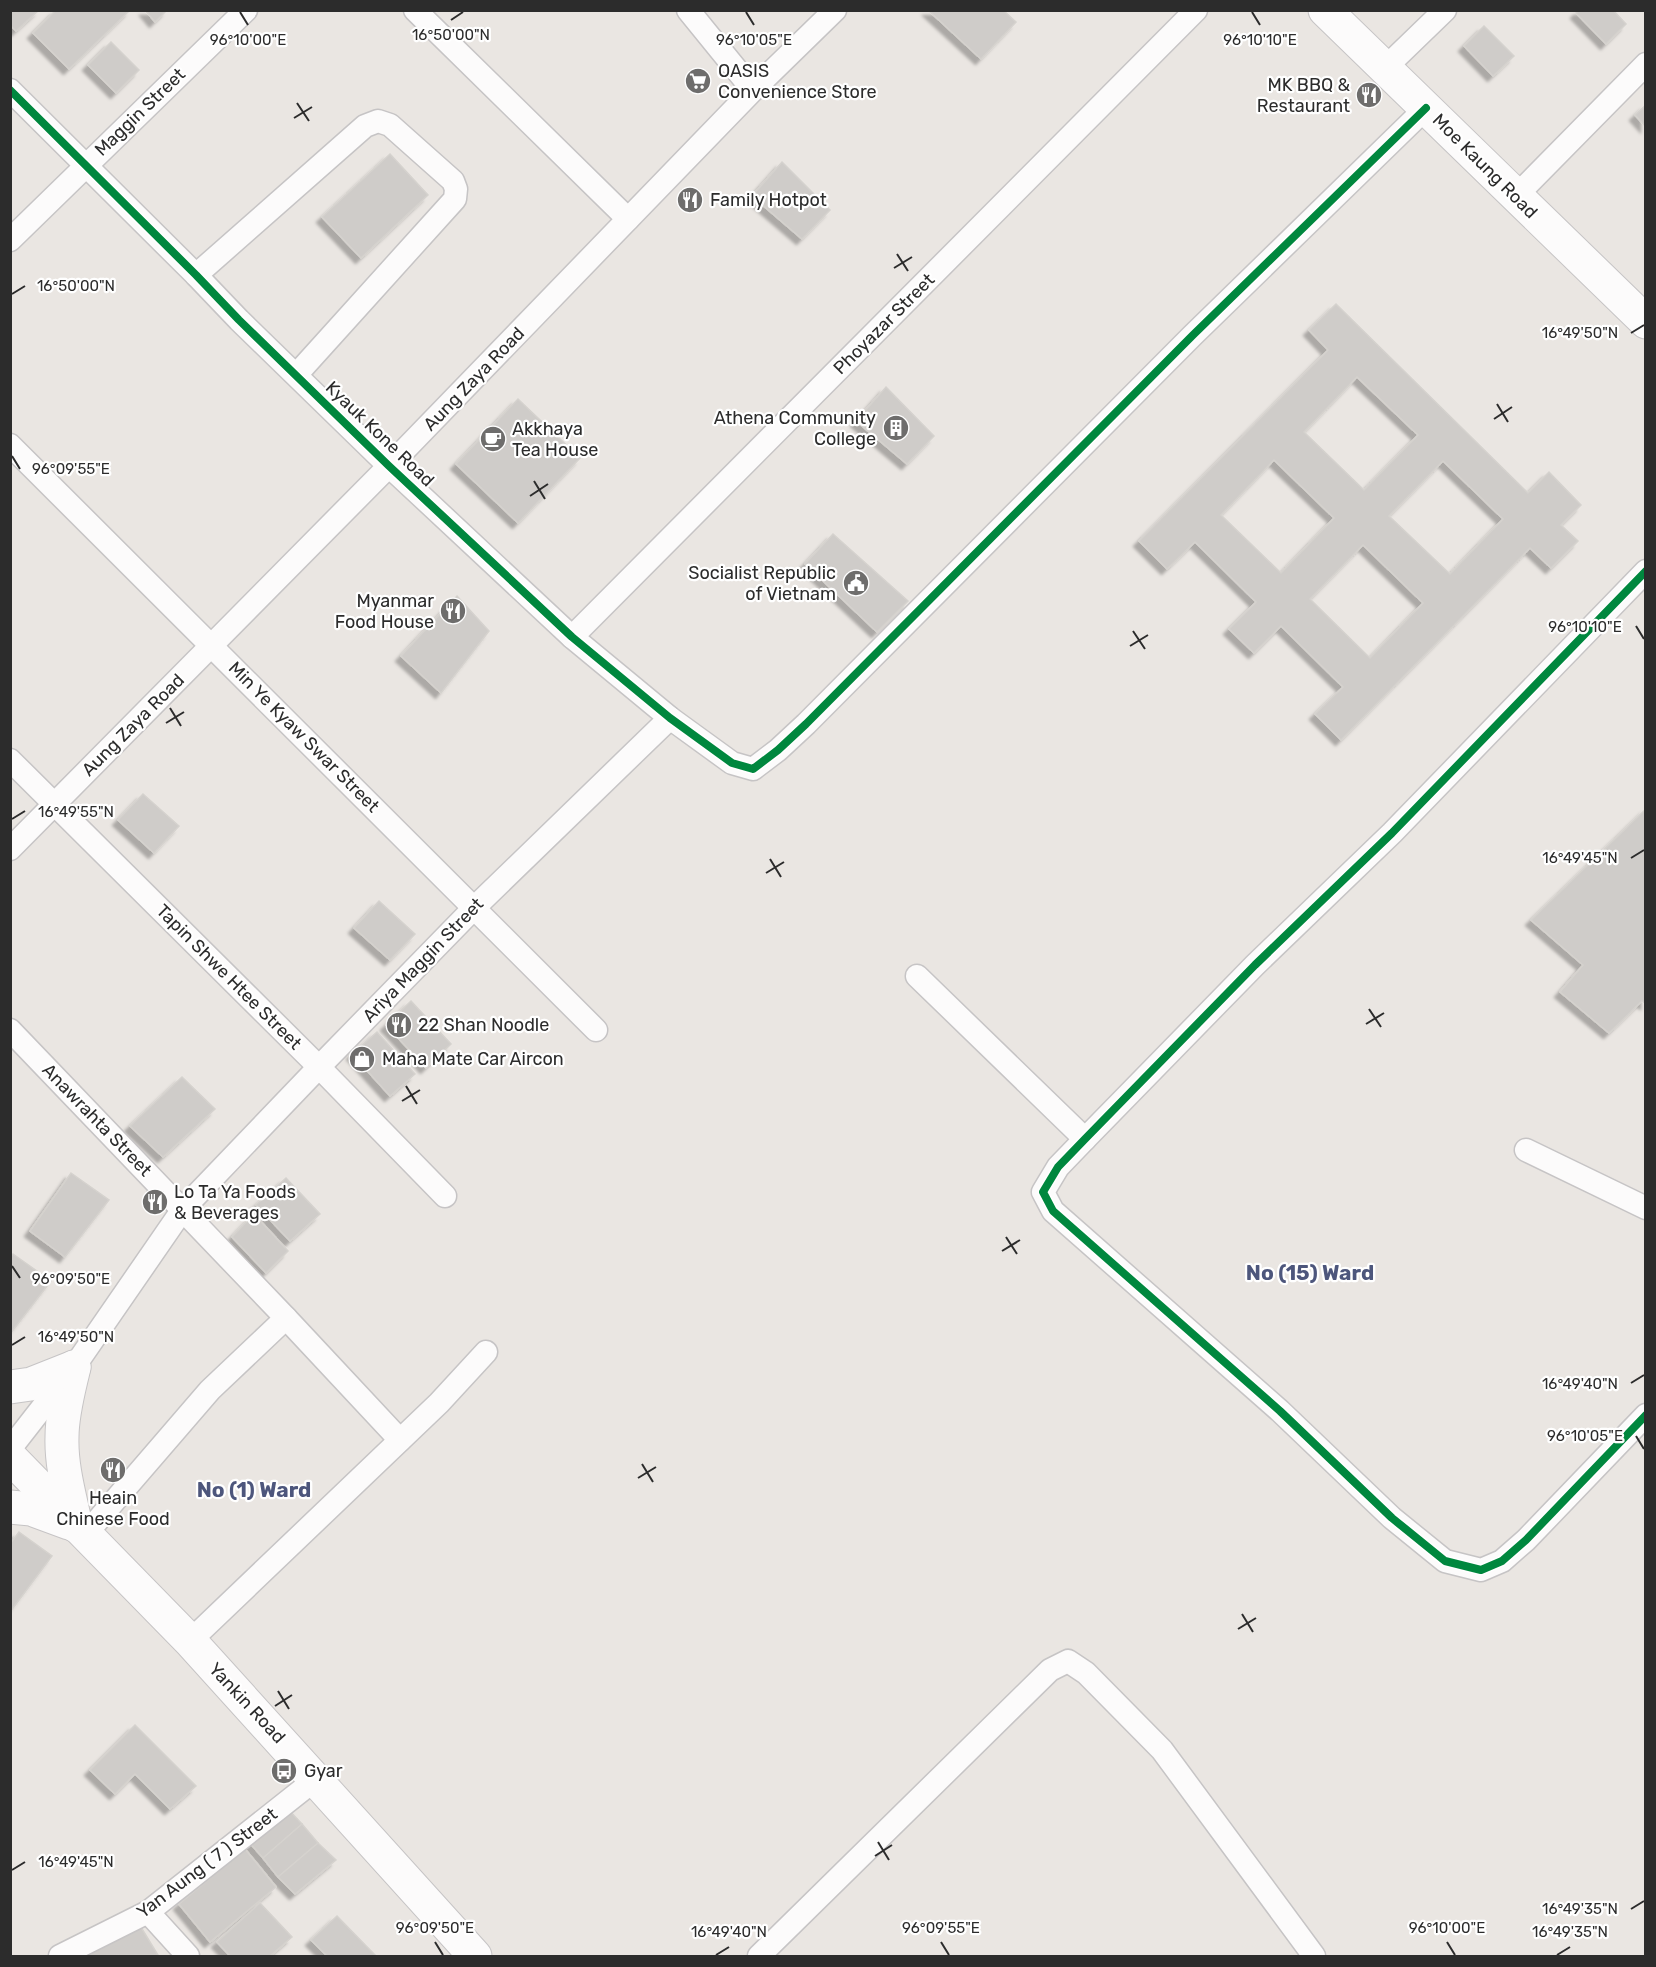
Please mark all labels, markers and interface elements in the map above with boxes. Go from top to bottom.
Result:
text: 16°50'00"N [412,26,490,44]
text: 96°10'00"E [210,31,286,49]
text: 96°10'05"E [716,31,792,49]
text: 96°10'10"E [1223,31,1297,49]
place label: OASIS Convenience Store [718,60,877,103]
street label: Maggin Street [90,63,190,161]
supermarket icon: OASIS Convenience Store [683,66,713,96]
place label: MK BBQ & Restaurant [1257,74,1351,117]
restaurant icon: MK BBQ & Restaurant [1354,80,1384,110]
street label: Moe Kaung Road [1428,109,1542,223]
restaurant icon: Family Hotpot [675,185,705,215]
place label: Family Hotpot [710,189,827,211]
street label: Phoyazar Street [829,269,939,379]
text: 16°50'00"N [37,277,115,295]
street label: Aung Zaya Road [419,322,529,436]
text: 16°49'50"N [1542,324,1618,342]
street label: Kyauk Kone Road [321,377,439,491]
place label: Athena Community College [714,407,876,450]
building icon: Athena Community College [881,413,911,443]
place label: Akkhaya Tea House [512,418,598,461]
cafe icon: Akkhaya Tea House [478,424,508,454]
text: 96°09'55"E [32,460,110,478]
place label: Socialist Republic of Vietnam [688,562,836,605]
public building icon: Socialist Republic of Vietnam [841,568,871,598]
place label: Myanmar Food House [335,590,434,633]
restaurant icon: Myanmar Food House [438,596,468,626]
text: 96°10'10"E [1548,618,1622,636]
street label: Min Ye Kyaw Swar Street [224,657,384,817]
street label: Aung Zaya Road [77,669,189,781]
text: 16°49'55"N [38,803,114,821]
text: 16°49'45"N [1542,849,1618,867]
street label: Ariya Maggin Street [358,893,488,1027]
street label: Tapin Shwe Htee Street [152,900,306,1054]
restaurant icon: 22 Shan Noodle [384,1010,414,1040]
place label: 22 Shan Noodle [418,1014,549,1036]
shop icon: Maha Mate Car Aircon [347,1044,377,1074]
place label: Maha Mate Car Aircon [382,1048,564,1070]
street label: Anawrahta Street [38,1059,156,1181]
place label: Lo Ta Ya Foods & Beverages [174,1181,296,1224]
restaurant icon: Lo Ta Ya Foods & Beverages [140,1187,170,1217]
district label: No (15) Ward [1246,1260,1374,1285]
text: 96°09'50"E [32,1270,110,1288]
text: 16°49'50"N [38,1328,114,1346]
text: 16°49'40"N [1542,1375,1618,1393]
text: 96°10'05"E [1547,1427,1623,1445]
restaurant icon: Heain Chinese Food [98,1455,128,1485]
district label: No (1) Ward [197,1477,311,1502]
place label: Heain Chinese Food [56,1487,170,1530]
street label: Yankin Road [204,1658,290,1748]
bus stop icon: Gyar [269,1756,299,1786]
place label: Gyar [304,1760,343,1782]
street label: Yan Aung ( 7 ) Street [132,1803,282,1923]
text: 16°49'45"N [38,1853,114,1871]
text: 16°49'35"N [1542,1900,1618,1918]
text: 96°09'50"E [396,1919,474,1937]
text: 96°09'55"E [902,1919,980,1937]
text: 96°10'00"E [1409,1919,1485,1937]
text: 16°49'40"N [691,1923,767,1941]
text: 16°49'35"N [1532,1923,1608,1941]

